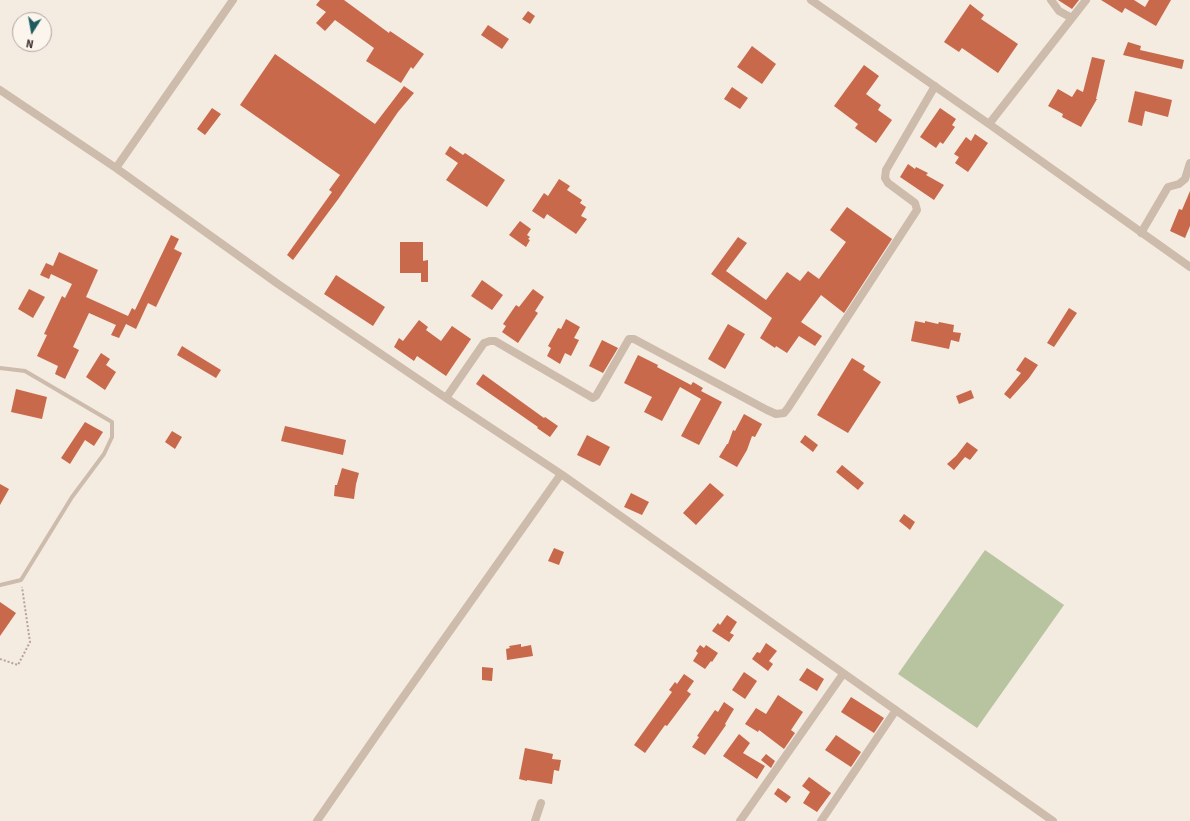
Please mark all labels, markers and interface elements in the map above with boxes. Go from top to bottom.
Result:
north arrow [12,12,52,52]
text: N [25,35,35,51]

